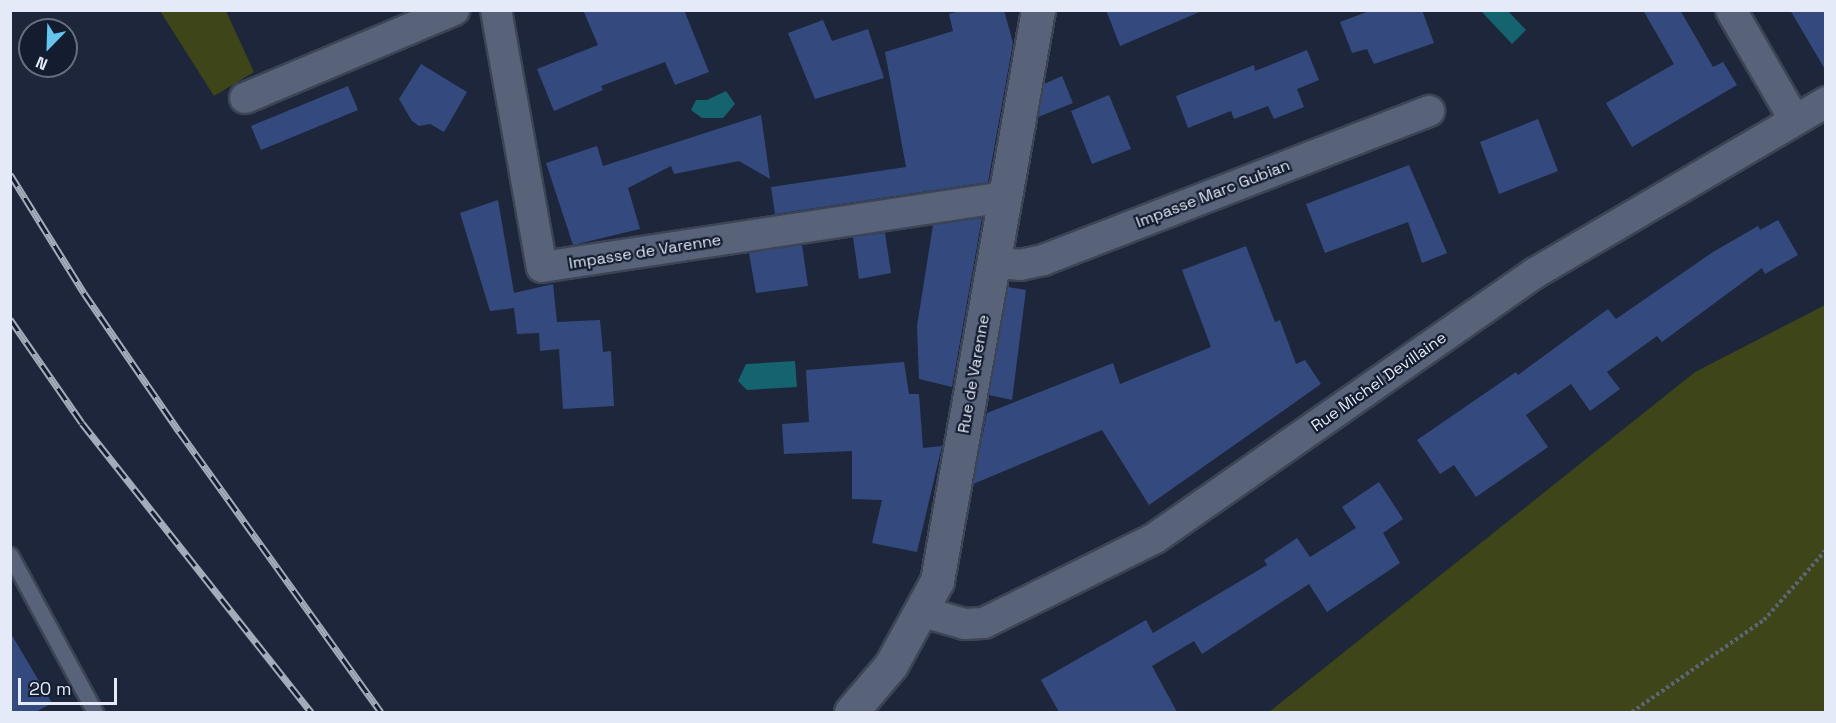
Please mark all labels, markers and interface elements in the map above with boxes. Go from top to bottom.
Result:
north arrow [18,18,78,78]
text: N [33,51,51,75]
street label: Impasse Marc Gubian [1133,156,1293,232]
street label: Impasse de Varenne [567,230,723,274]
street label: Rue de Varenne [954,313,994,435]
street label: Rue Michel Devillaine [1308,328,1450,436]
scale bar [21,666,120,704]
text: 20 m [29,677,72,700]

